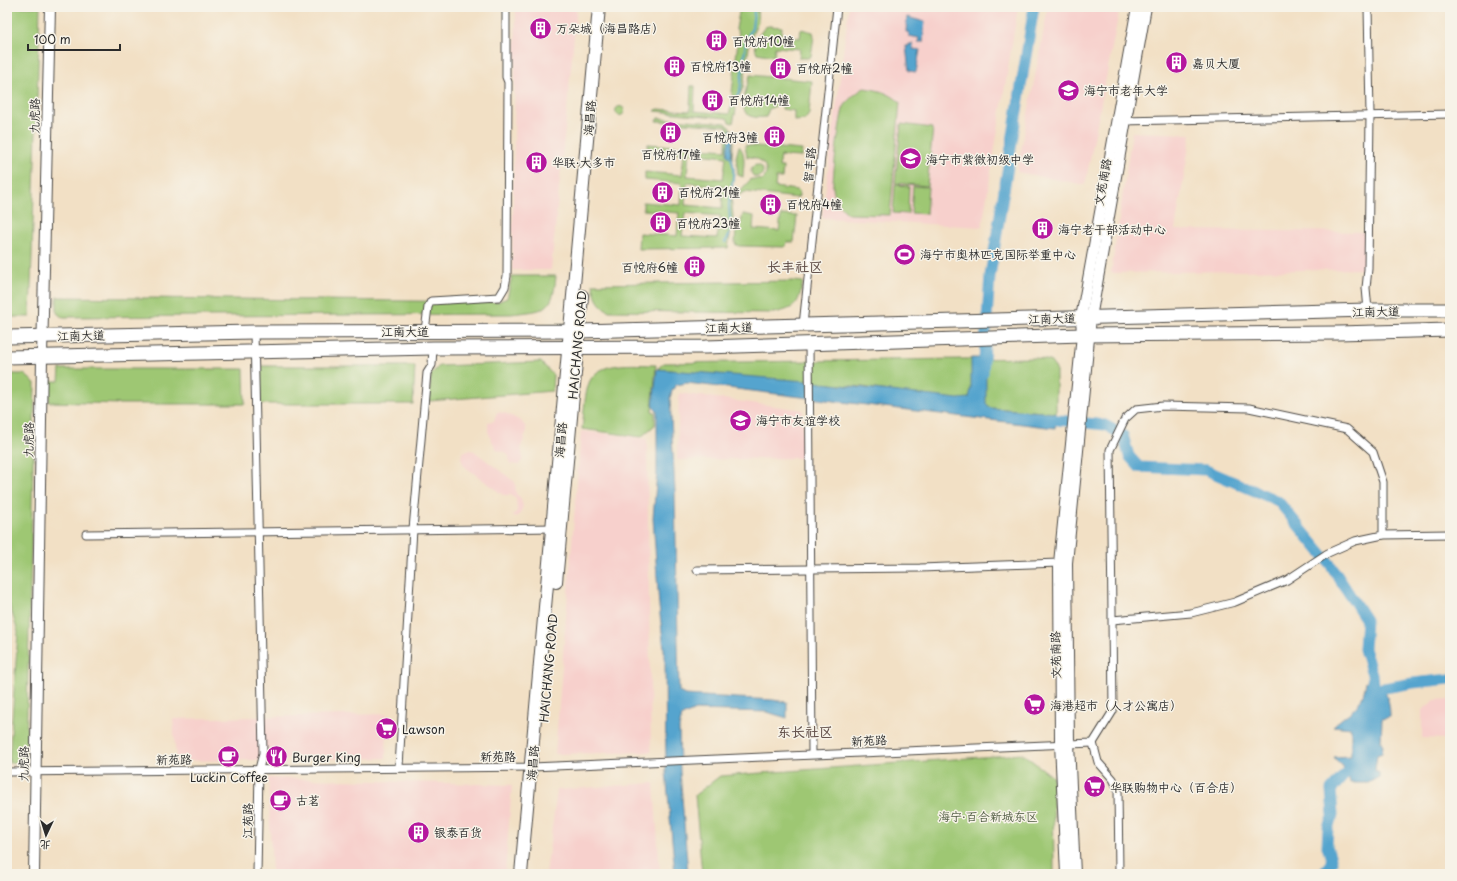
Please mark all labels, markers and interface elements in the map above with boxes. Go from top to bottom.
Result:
building icon: 万朵城（海昌路店） [528,15,554,41]
place label: 万朵城（海昌路店） [556,19,664,37]
scale bar [28,26,120,52]
building icon: 百悦府10幢 [704,28,730,54]
text: 100 m [34,30,71,48]
place label: 百悦府10幢 [732,32,794,50]
building icon: 嘉贝大厦 [1164,50,1190,76]
building icon: 百悦府13幢 [661,53,687,79]
place label: 嘉贝大厦 [1192,54,1240,72]
building icon: 百悦府2幢 [767,55,793,81]
place label: 百悦府13幢 [690,57,751,75]
place label: 百悦府2幢 [796,59,853,77]
school or university icon: 海宁市老年大学 [1055,77,1081,103]
place label: 海宁市老年大学 [1084,81,1168,99]
building icon: 百悦府14幢 [700,87,726,113]
place label: 百悦府14幢 [728,91,789,109]
street label: 九虎路 [25,98,43,134]
street label: 海昌路 [578,99,600,137]
building icon: 百悦府17幢 [658,120,684,146]
building icon: 百悦府3幢 [761,124,787,150]
place label: 百悦府3幢 [702,128,758,146]
place label: 百悦府17幢 [641,145,701,163]
street label: 智丰路 [798,146,820,184]
school or university icon: 海宁市紫微初级中学 [898,146,924,172]
building icon: 华联·大多市 [523,149,549,175]
place label: 海宁市紫微初级中学 [926,150,1034,168]
place label: 华联·大多市 [552,153,615,171]
street label: 文苑南路 [1089,157,1115,207]
building icon: 百悦府21幢 [650,179,676,205]
place label: 百悦府21幢 [678,183,740,201]
building icon: 百悦府4幢 [757,191,783,217]
place label: 百悦府4幢 [786,195,842,213]
building icon: 百悦府23幢 [647,210,673,236]
place label: 百悦府23幢 [676,214,740,232]
building icon: 海宁老干部活动中心 [1030,216,1056,242]
place label: 海宁老干部活动中心 [1058,220,1166,238]
sports icon: 海宁市奥林匹克国际举重中心 [891,241,917,267]
place label: 海宁市奥林匹克国际举重中心 [920,245,1076,263]
building icon: 百悦府6幢 [681,254,707,280]
district label: 长丰社区 [767,256,823,277]
place label: 百悦府6幢 [622,258,678,276]
street label: HAICHANG ROAD [563,290,591,400]
street label: 江南大道 [1352,302,1400,320]
street label: 江南大道 [1028,309,1076,327]
street label: 江南大道 [705,318,753,336]
street label: 江南大道 [381,322,429,340]
street label: 江南大道 [57,326,105,344]
school or university icon: 海宁市友谊学校 [728,407,754,433]
place label: 海宁市友谊学校 [756,411,840,429]
street label: 海昌路 [549,421,571,459]
street label: 九虎路 [19,422,37,458]
street label: HAICHANG ROAD [534,613,562,723]
street label: 文苑南路 [1046,631,1064,679]
supermarket icon: 海港超市（人才公寓店） [1021,692,1047,718]
place label: 海港超市（人才公寓店） [1050,696,1182,714]
supermarket icon: Lawson [374,716,400,742]
place label: Lawson [402,720,445,738]
district label: 东长社区 [777,721,833,742]
street label: 新苑路 [851,730,887,750]
cafe icon: Luckin Coffee [216,743,242,769]
restaurant icon: Burger King [263,744,289,770]
street label: 海昌路 [521,744,543,782]
street label: 九虎路 [14,746,32,782]
street label: 新苑路 [480,747,516,765]
place label: Burger King [292,748,361,766]
street label: 新苑路 [156,750,192,768]
place label: Luckin Coffee [190,768,268,786]
supermarket icon: 华联购物中心（百合店） [1081,774,1107,800]
place label: 华联购物中心（百合店） [1110,778,1242,796]
cafe icon: 古茗 [267,787,293,813]
place label: 古茗 [296,791,320,809]
street label: 江苑路 [238,803,256,839]
park label: 海宁·百合新城东区 [938,807,1038,825]
north arrow [26,815,66,855]
building icon: 银泰百货 [405,819,431,845]
place label: 银泰百货 [434,823,482,841]
text: 北 [39,837,51,854]

